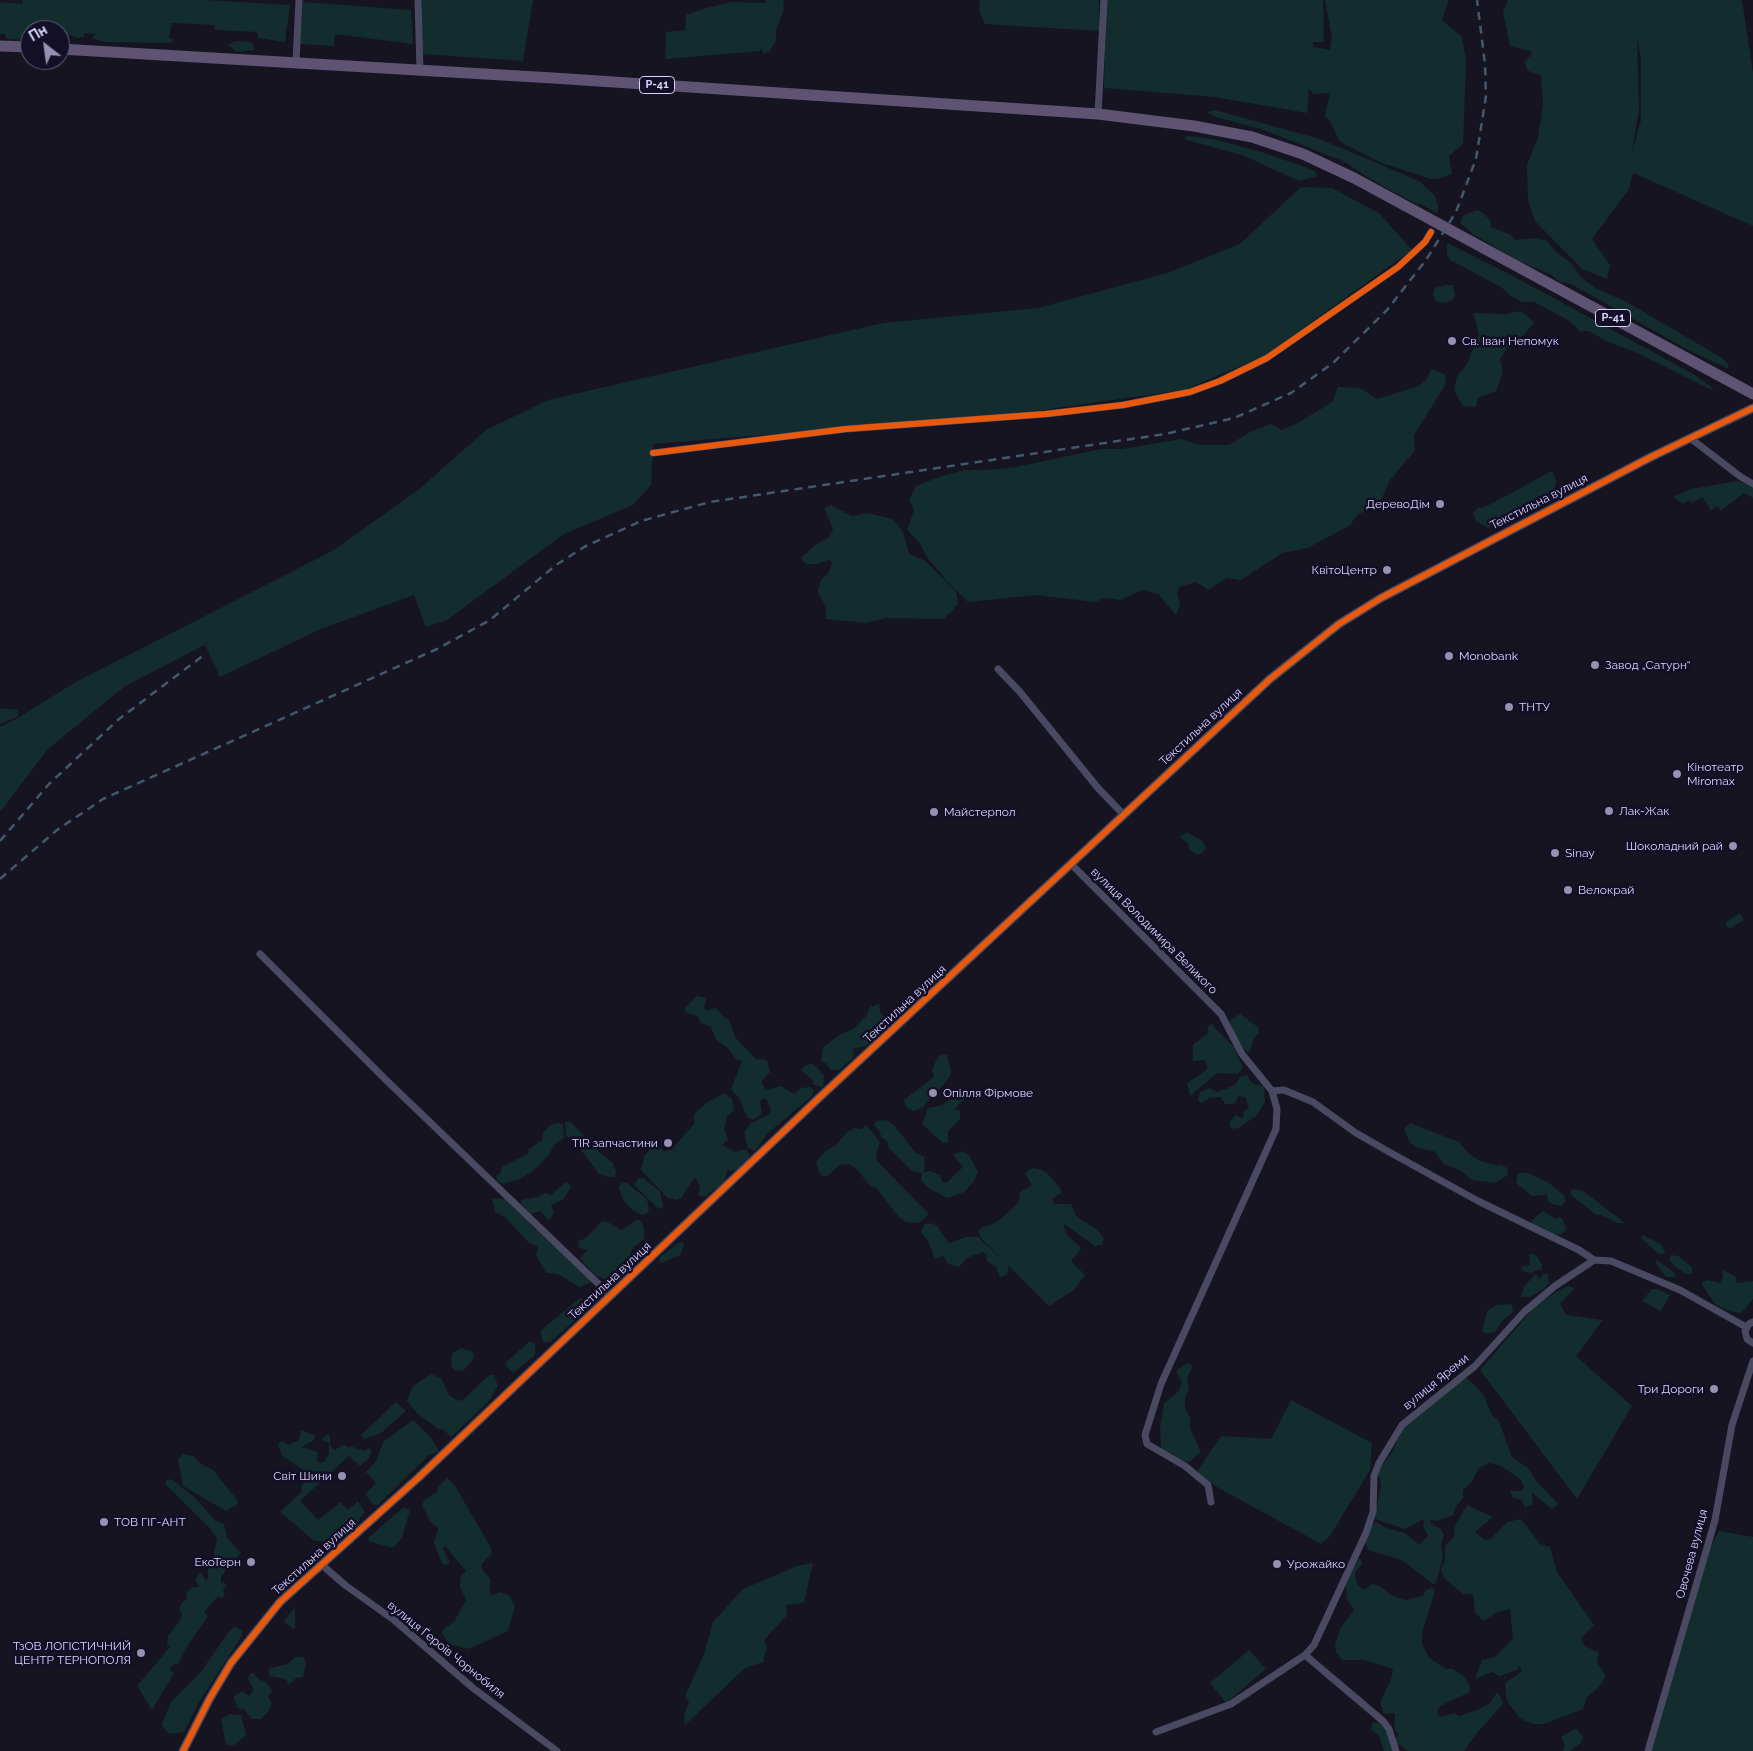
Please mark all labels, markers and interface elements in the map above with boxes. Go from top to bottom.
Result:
north arrow [20,20,70,70]
text: Пн [26,21,50,44]
road number: Р-41 [640,76,674,94]
road number: Р-41 [1596,310,1630,326]
place label: Св. Іван Непомук [1462,334,1559,348]
marker: Св. Іван Непомук [1446,335,1458,347]
street label: Текстильна вулиця [1488,471,1590,533]
place label: ДеревоДім [1366,497,1430,511]
marker: ДеревоДім [1434,498,1446,510]
place label: КвітоЦентр [1312,563,1377,577]
marker: КвітоЦентр [1381,564,1393,576]
place label: Monobank [1459,649,1518,663]
marker: Monobank [1443,650,1455,662]
place label: Завод „Сатурн“ [1605,658,1691,672]
marker: Завод „Сатурн“ [1589,659,1601,671]
street label: Текстильна вулиця [1157,685,1245,769]
place label: ТНТУ [1519,700,1550,714]
marker: ТНТУ [1503,701,1515,713]
place label: Кінотеатр Miromax [1687,760,1744,788]
marker: Кінотеатр Miromax [1671,768,1683,780]
place label: Лак-Жак [1619,804,1669,818]
place label: Майстерпол [944,805,1016,819]
marker: Лак-Жак [1603,805,1615,817]
marker: Майстерпол [928,806,940,818]
place label: Шоколадний рай [1626,839,1723,853]
marker: Шоколадний рай [1727,840,1739,852]
place label: Sinay [1565,846,1595,860]
marker: Sinay [1549,847,1561,859]
street label: вулиця Володимира Великого [1088,865,1220,997]
place label: Велокрай [1578,883,1634,897]
marker: Велокрай [1562,884,1574,896]
street label: Текстильна вулиця [861,962,949,1046]
place label: Опілля Фірмове [943,1086,1033,1100]
marker: Опілля Фірмове [927,1087,939,1099]
place label: TIR запчастини [572,1136,658,1150]
marker: TIR запчастини [662,1137,674,1149]
street label: Текстильна вулиця [566,1239,654,1323]
street label: вулиця Яреми [1400,1351,1472,1413]
place label: Три Дороги [1638,1382,1704,1396]
marker: Три Дороги [1708,1383,1720,1395]
place label: Світ Шини [273,1469,332,1483]
marker: Світ Шини [336,1470,348,1482]
street label: Овочева вулиця [1673,1508,1711,1600]
place label: ТОВ ГІГ-АНТ [114,1515,186,1529]
marker: ТОВ ГІГ-АНТ [98,1516,110,1528]
street label: Текстильна вулиця [269,1516,359,1598]
place label: ЕкоТерн [195,1555,241,1569]
marker: ЕкоТерн [245,1556,257,1568]
place label: Урожайко [1287,1557,1345,1571]
marker: Урожайко [1271,1558,1283,1570]
street label: вулиця Героїв Чорнобиля [384,1598,508,1702]
place label: ТзОВ ЛОГІСТИЧНИЙ ЦЕНТР ТЕРНОПОЛЯ [13,1639,131,1667]
marker: ТзОВ ЛОГІСТИЧНИЙ ЦЕНТР ТЕРНОПОЛЯ [135,1647,147,1659]

